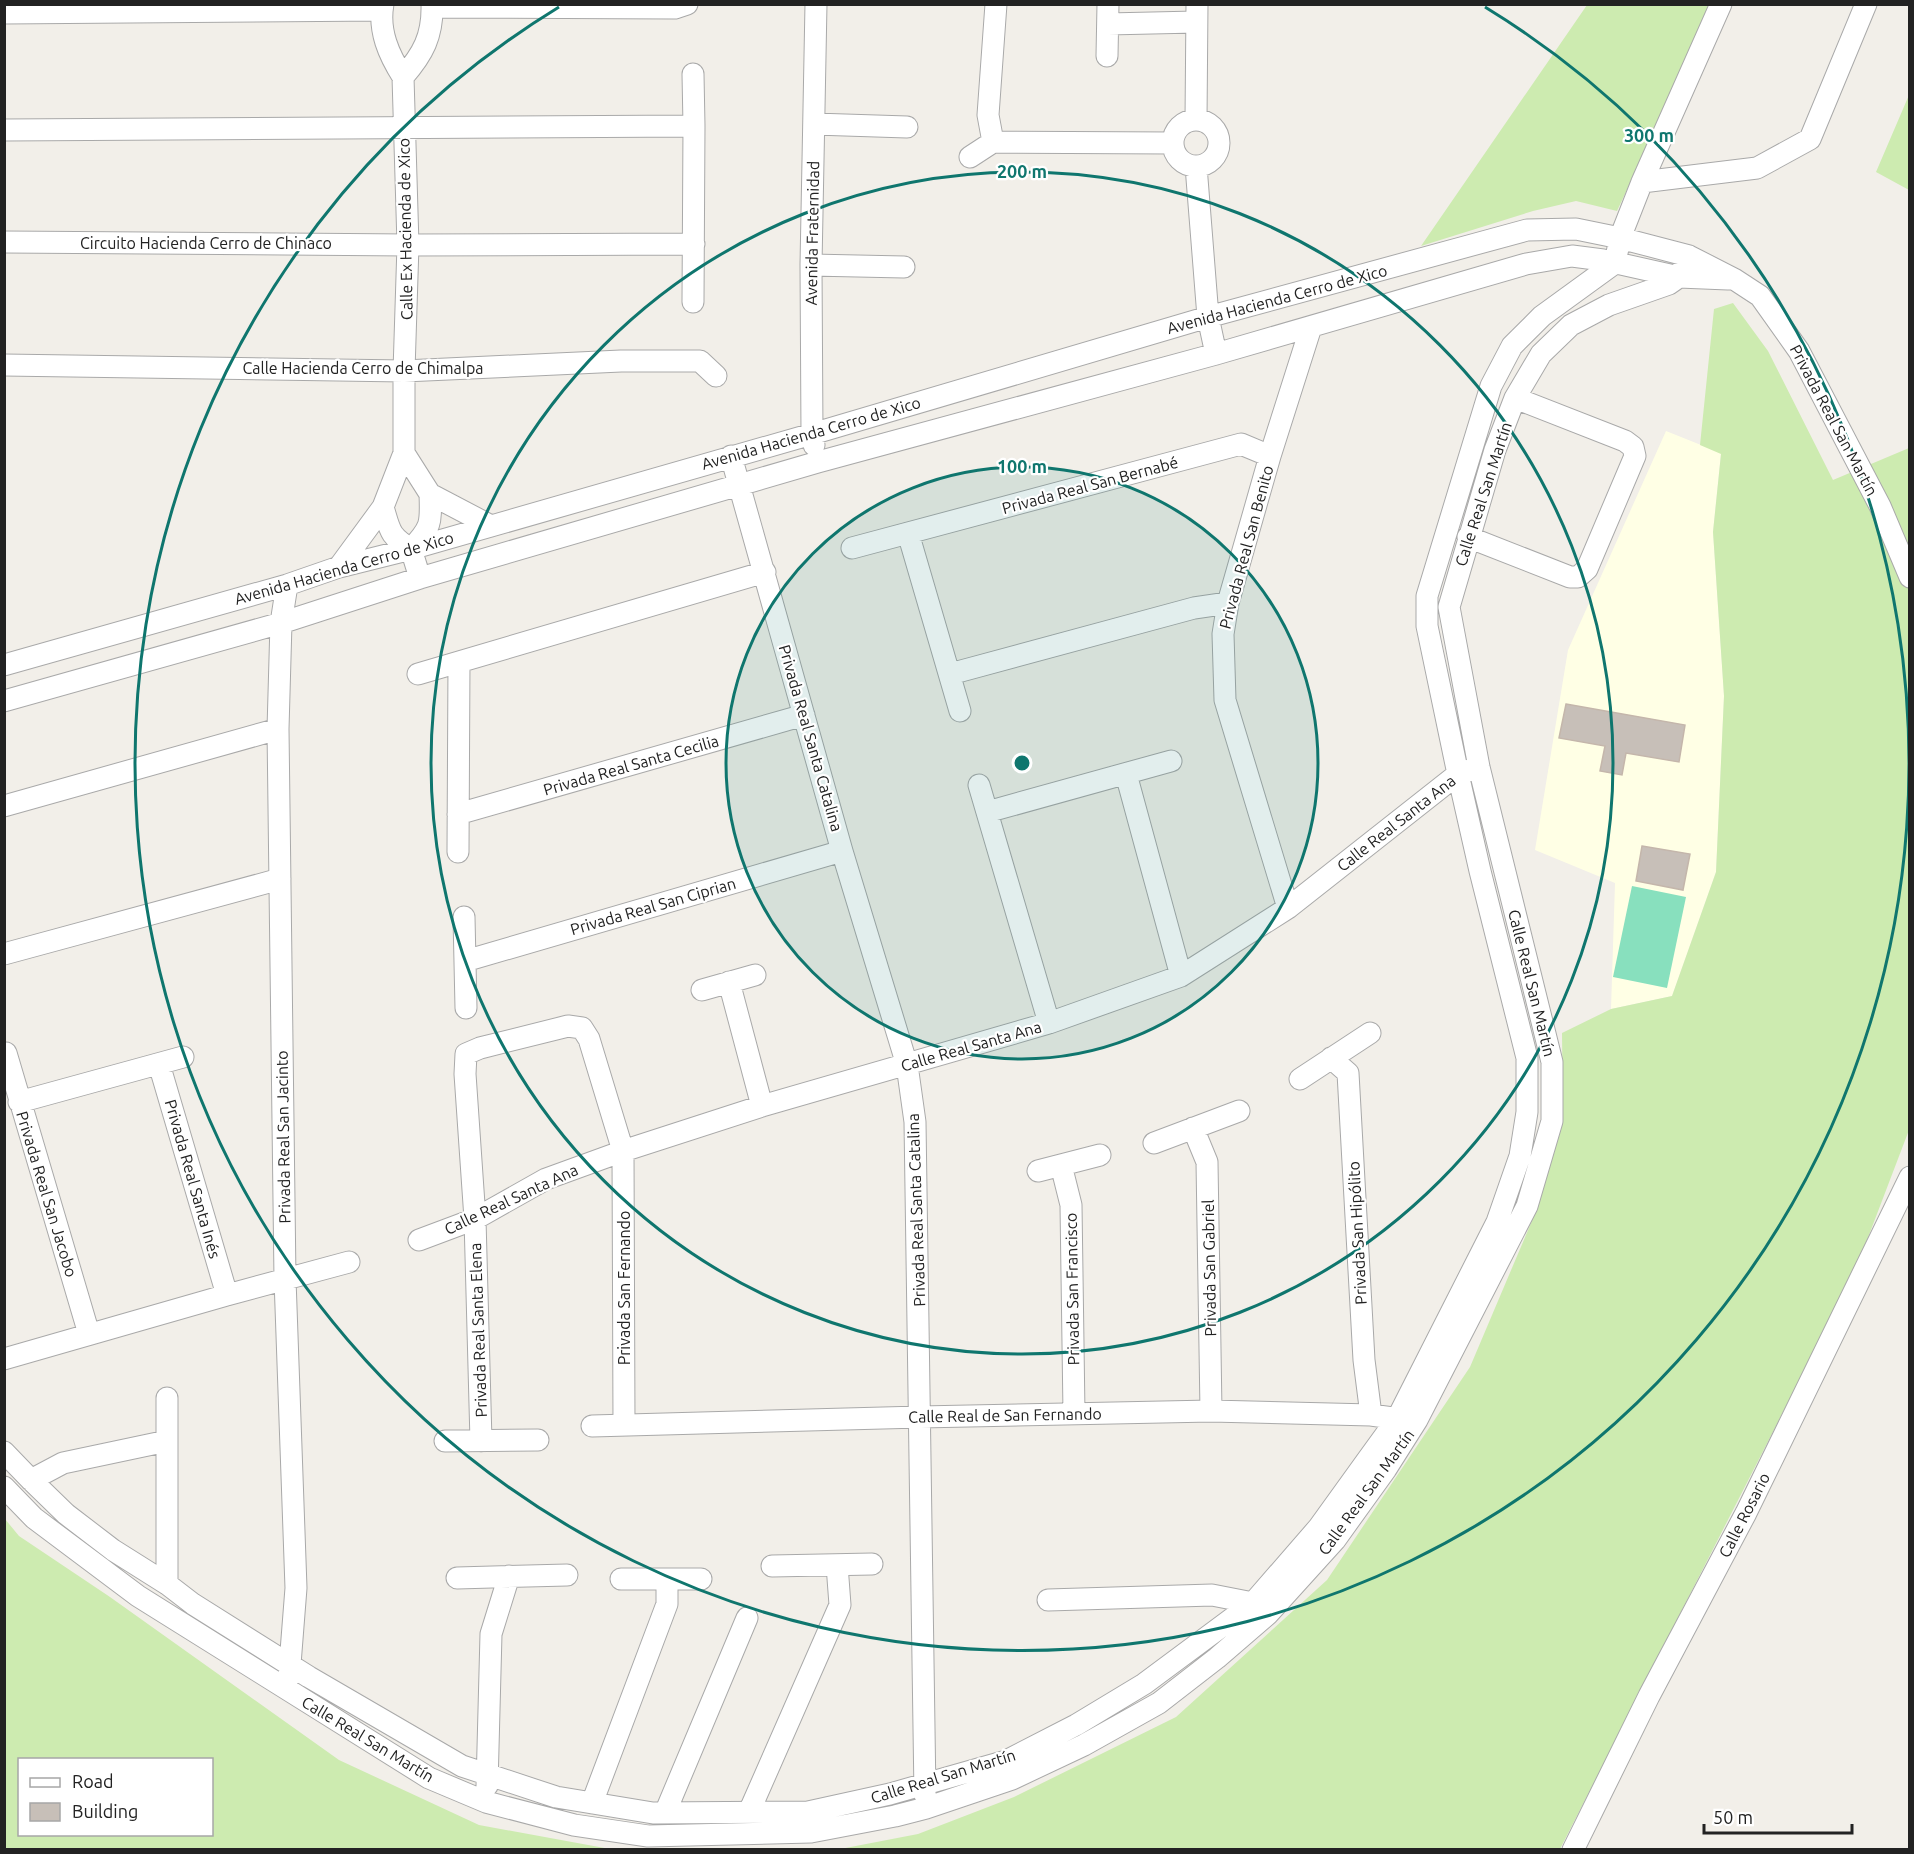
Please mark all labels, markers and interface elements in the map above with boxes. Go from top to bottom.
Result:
text: 300 m [1624,125,1674,145]
street label: Calle Ex Hacienda de Xico [394,138,416,320]
street label: Avenida Fraternidad [802,161,822,305]
text: 200 m [997,161,1047,181]
street label: Circuito Hacienda Cerro de Chinaco [80,234,332,252]
street label: Avenida Hacienda Cerro de Xico [1165,261,1389,337]
street label: Privada Real San Martín [1786,341,1882,499]
street label: Calle Hacienda Cerro de Chimalpa [242,359,484,377]
street label: Avenida Hacienda Cerro de Xico [699,393,923,473]
street label: Calle Real San Martín [1451,420,1515,568]
street label: Privada Real San Bernabé [1000,453,1180,517]
text: 100 m [997,456,1047,476]
street label: Privada Real San Benito [1215,463,1277,631]
street label: Avenida Hacienda Cerro de Xico [232,528,456,608]
street label: Privada Real Santa Catalina [776,643,846,833]
street label: Privada Real Santa Cecilia [541,731,721,799]
centre of rings [1012,753,1032,773]
street label: Calle Real Santa Ana [1333,771,1459,875]
street label: Privada Real San Ciprian [568,874,738,938]
street label: Calle Real San Martín [1505,908,1559,1058]
street label: Calle Real Santa Ana [899,1017,1043,1075]
street label: Privada Real San Jacinto [272,1050,294,1224]
street label: Privada Real Santa Inés [162,1097,224,1261]
street label: Privada Real San Jacobo [13,1109,81,1279]
street label: Privada Real Santa Catalina [904,1113,928,1307]
street label: Calle Real Santa Ana [441,1160,581,1238]
street label: Privada San Hipólito [1344,1161,1370,1305]
street label: Privada San Gabriel [1199,1199,1219,1337]
street label: Privada San Fernando [615,1211,633,1365]
street label: Privada San Francisco [1062,1212,1082,1366]
street label: Privada Real Santa Elena [466,1242,490,1418]
street label: Calle Real de San Fernando [908,1404,1102,1426]
street label: Calle Real San Martín [1314,1426,1418,1558]
street label: Calle Rosario [1715,1470,1773,1560]
street label: Calle Real San Martín [299,1692,437,1786]
street label: Calle Real San Martín [868,1745,1018,1807]
legend [18,1758,213,1836]
text: Road [72,1771,114,1791]
scale bar [1704,1797,1852,1835]
text: Building [72,1801,138,1821]
text: 50 m [1713,1807,1753,1827]

